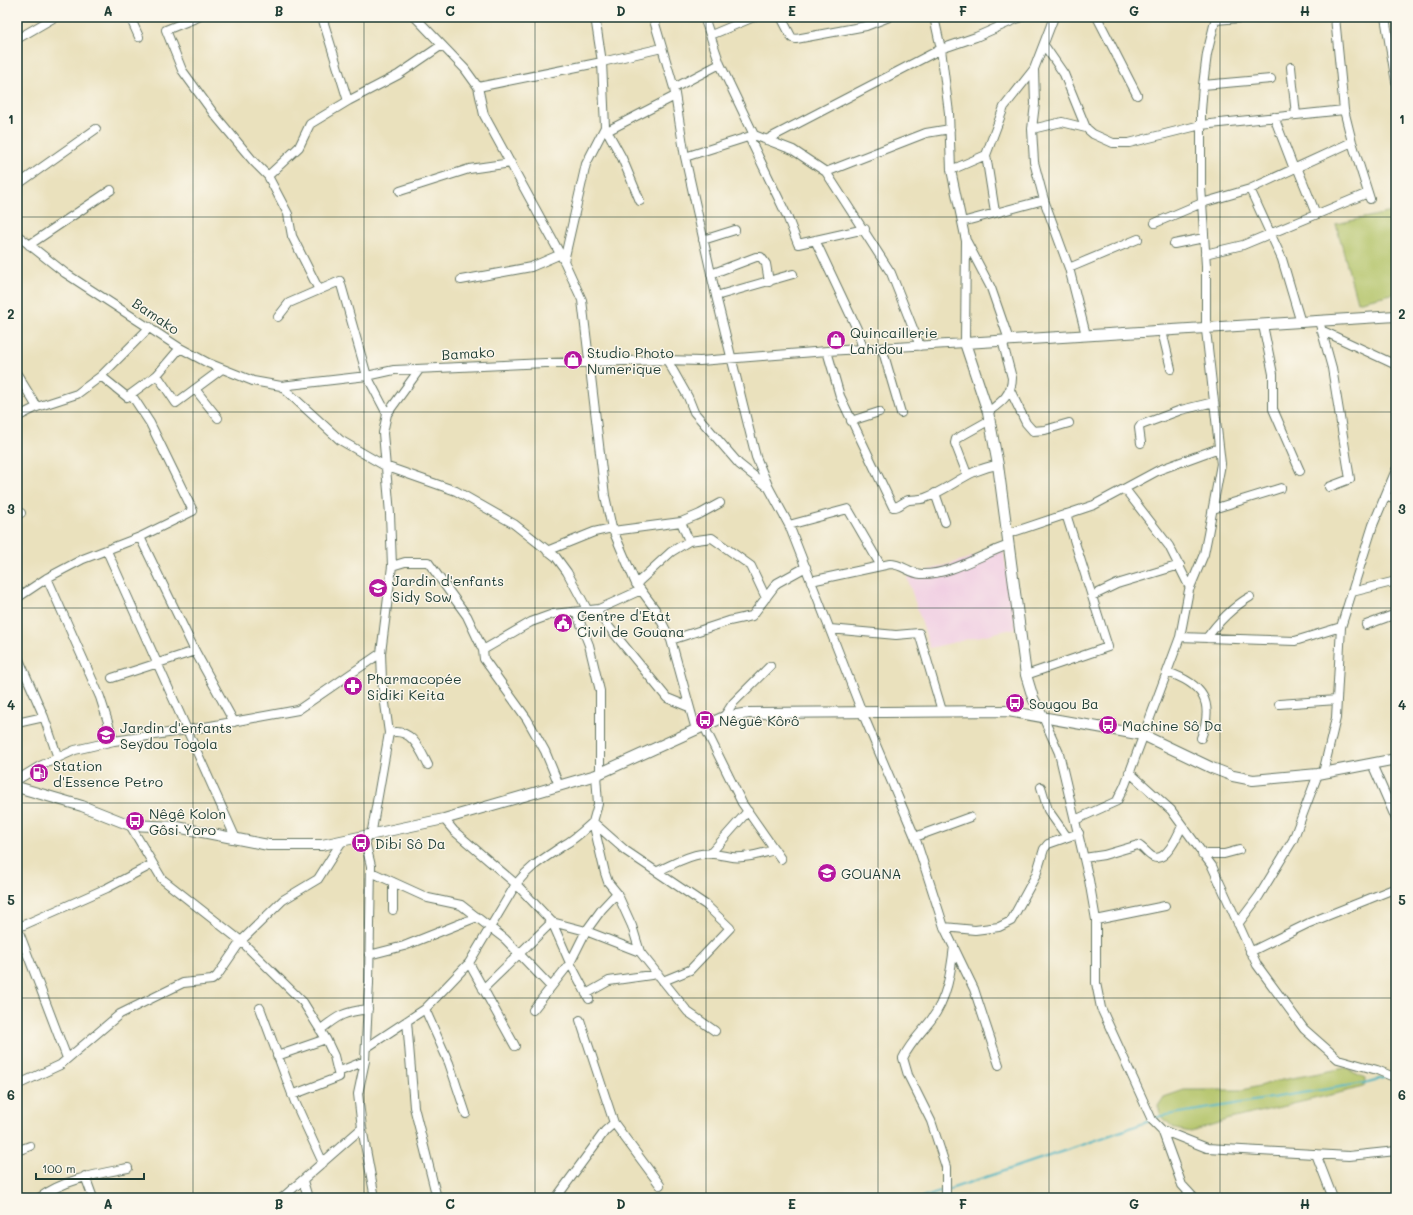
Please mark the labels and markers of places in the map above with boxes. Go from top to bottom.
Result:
place label: Quincaillerie Lahidou [850,323,938,358]
shop icon: Quincaillerie Lahidou [825,329,847,351]
place label: Studio Photo Numerique [587,343,674,378]
shop icon: Studio Photo Numerique [562,349,584,371]
place label: Jardin d'enfants Sidy Sow [392,571,504,606]
school or university icon: Jardin d'enfants Sidy Sow [367,577,389,599]
place label: Centre d'Etat Civil de Gouana [577,606,685,641]
public building icon: Centre d'Etat Civil de Gouana [552,612,574,634]
place label: Pharmacopée Sidiki Keita [367,669,462,704]
pharmacy icon: Pharmacopée Sidiki Keita [342,675,364,697]
bus stop icon: Sougou Ba [1004,692,1026,714]
place label: Sougou Ba [1029,694,1099,713]
bus stop icon: Nêguê Kôrô [694,709,716,731]
place label: Nêguê Kôrô [719,711,799,730]
bus stop icon: Machine Sô Da [1097,714,1119,736]
place label: Machine Sô Da [1122,716,1222,735]
place label: Jardin d'enfants Seydou Togola [120,718,232,753]
school or university icon: Jardin d'enfants Seydou Togola [95,724,117,746]
place label: Station d'Essence Petro [53,756,163,791]
fuel station icon: Station d'Essence Petro [28,762,50,784]
place label: Nêgê Kolon Gôsi Yoro [149,804,226,839]
bus stop icon: Nêgê Kolon Gôsi Yoro [124,810,146,832]
bus stop icon: Dibi Sô Da [350,832,372,854]
place label: Dibi Sô Da [375,834,446,853]
school or university icon: GOUANA [816,862,838,884]
place label: GOUANA [841,864,902,883]

